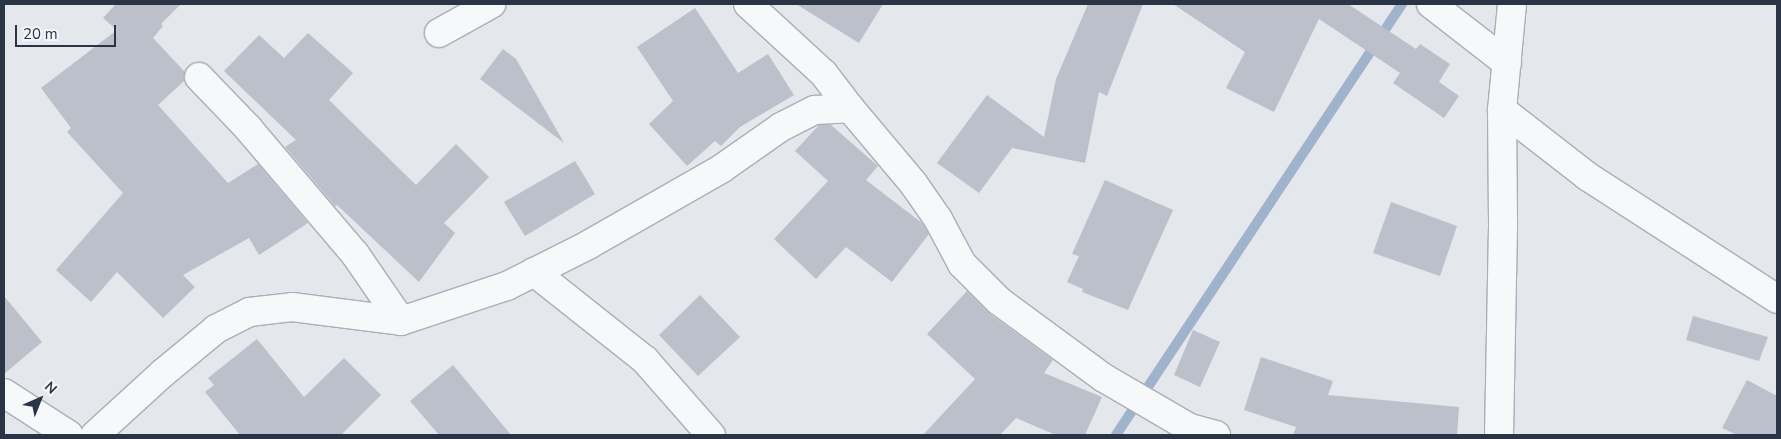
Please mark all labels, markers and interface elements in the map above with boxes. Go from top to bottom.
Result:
scale bar [18,15,119,47]
text: 20 m [23,24,58,44]
north arrow [15,374,65,424]
text: N [40,377,61,398]

